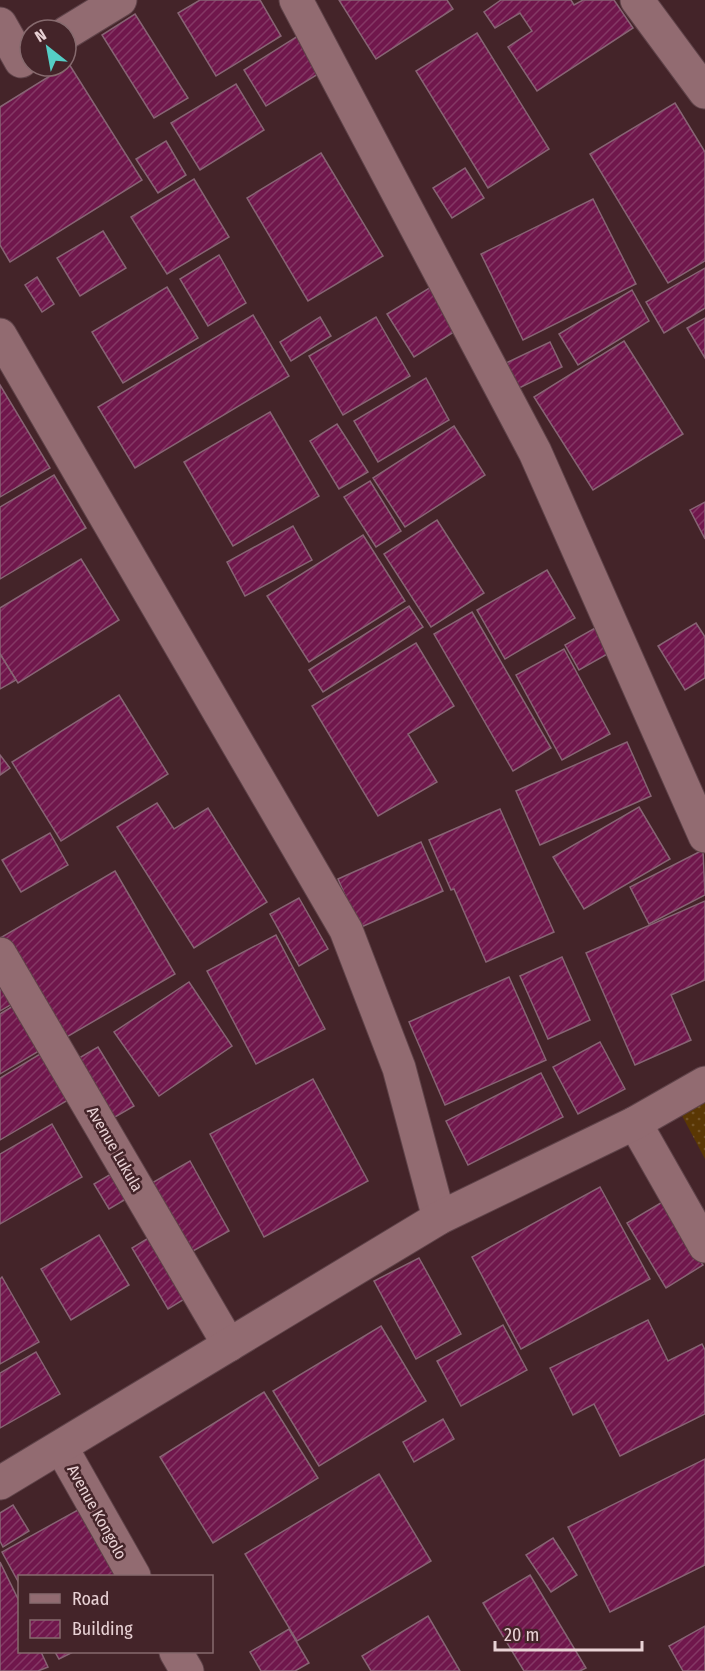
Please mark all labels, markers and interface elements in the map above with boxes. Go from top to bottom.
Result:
north arrow [18,18,78,78]
text: N [32,25,50,46]
street label: Avenue Lukula [83,1103,147,1195]
street label: Avenue Kongolo [63,1461,131,1563]
legend [18,1575,213,1653]
text: Road [72,1588,109,1610]
scale bar [495,1614,642,1652]
text: Building [72,1618,133,1640]
text: 20 m [504,1624,539,1646]

